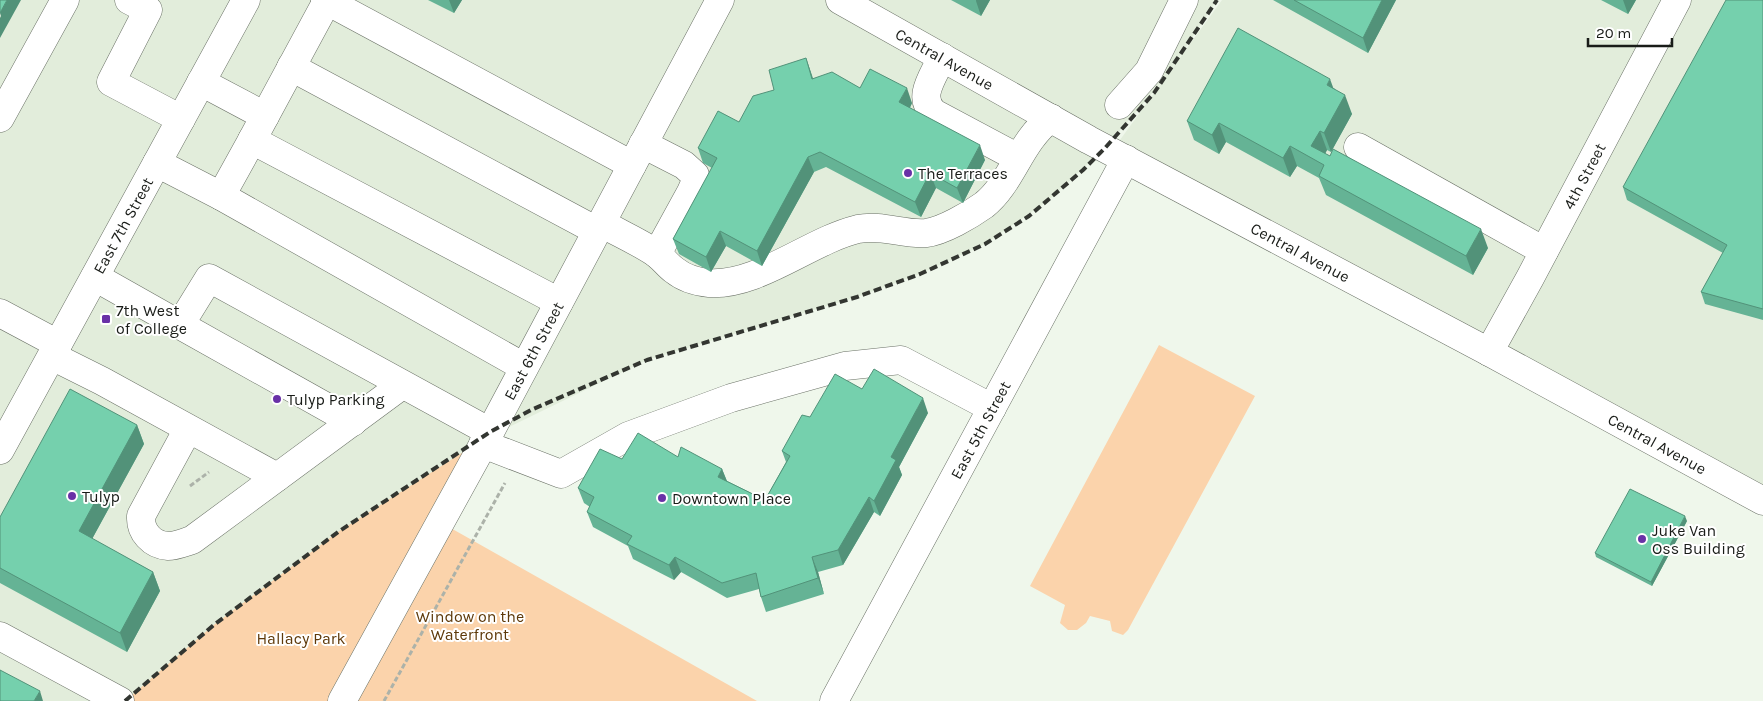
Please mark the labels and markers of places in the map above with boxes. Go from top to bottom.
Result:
place label: The Terraces [918,164,1008,183]
marker: The Terraces [902,167,914,179]
place label: 7th West of College [116,301,187,338]
marker: 7th West of College [100,313,112,325]
place label: Tulyp Parking [287,390,385,409]
marker: Tulyp Parking [271,393,283,405]
place label: Tulyp [82,487,120,506]
place label: Downtown Place [672,489,791,508]
marker: Tulyp [66,490,78,502]
marker: Downtown Place [656,492,668,504]
place label: Juke Van Oss Building [1652,521,1745,558]
marker: Juke Van Oss Building [1636,533,1648,545]

